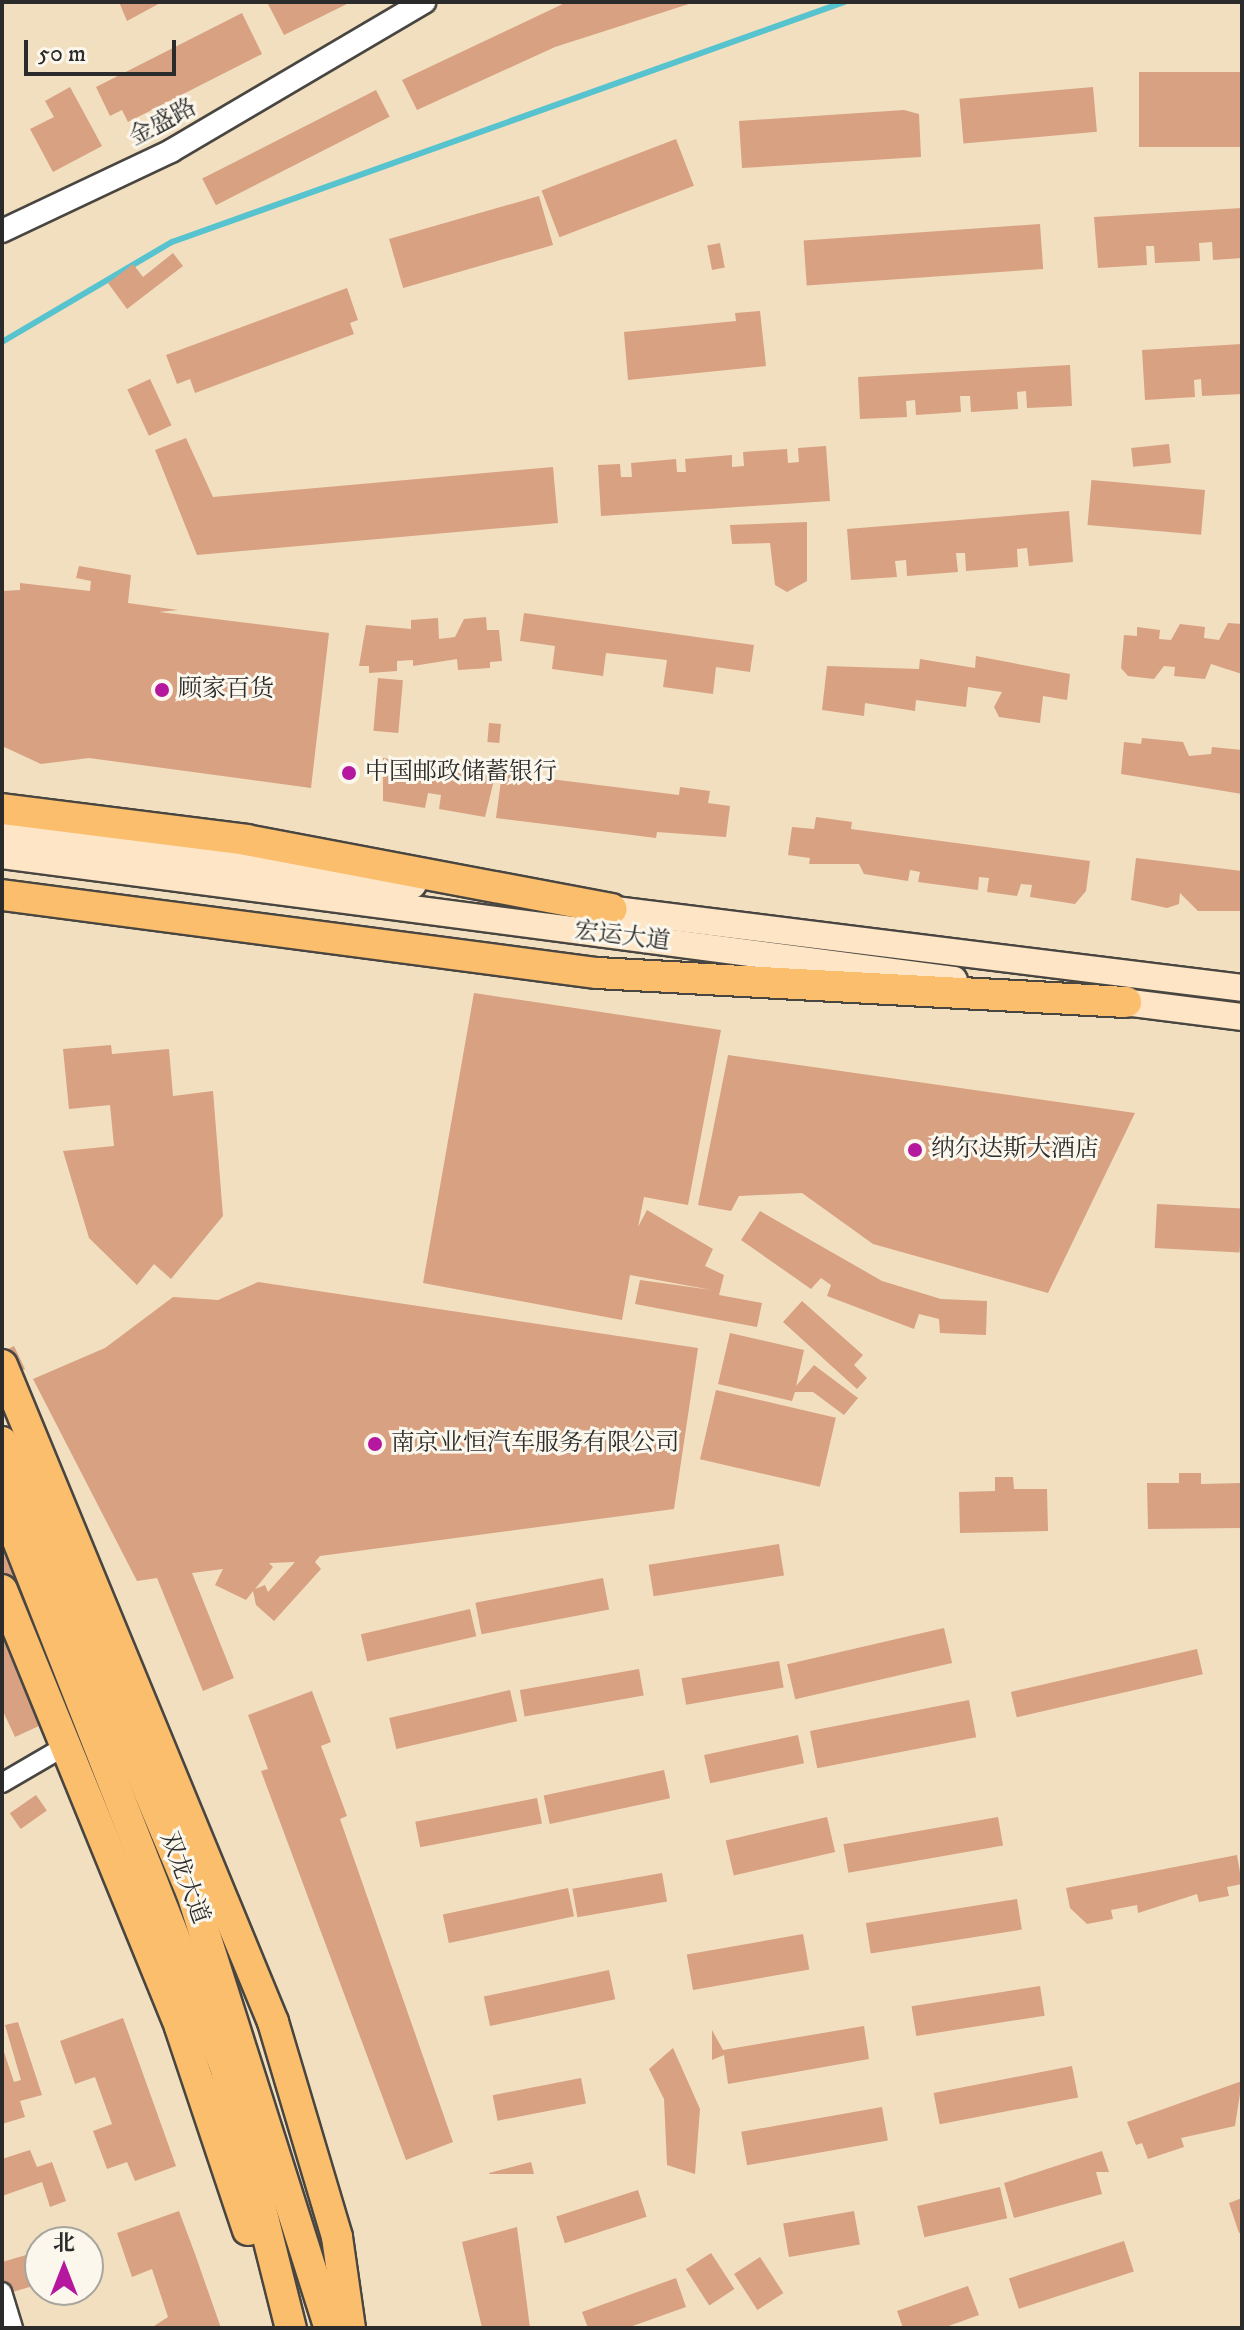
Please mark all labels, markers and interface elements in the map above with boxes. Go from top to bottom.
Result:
scale bar [28,24,180,74]
text: 50 m [38,39,86,69]
street label: 金盛路 [124,93,202,153]
place label: 顾家百货 [178,676,274,704]
marker: 顾家百货 [153,681,171,699]
place label: 中国邮政储蓄银行 [365,759,557,787]
marker: 中国邮政储蓄银行 [340,764,358,782]
street label: 宏运大道 [573,917,671,957]
place label: 纳尔达斯大酒店 [931,1136,1099,1164]
marker: 纳尔达斯大酒店 [906,1141,924,1159]
place label: 南京业恒汽车服务有限公司 [391,1430,679,1458]
marker: 南京业恒汽车服务有限公司 [366,1435,384,1453]
street label: 双龙大道 [153,1828,215,1928]
north arrow [24,2226,104,2306]
text: 北 [53,2230,75,2257]

